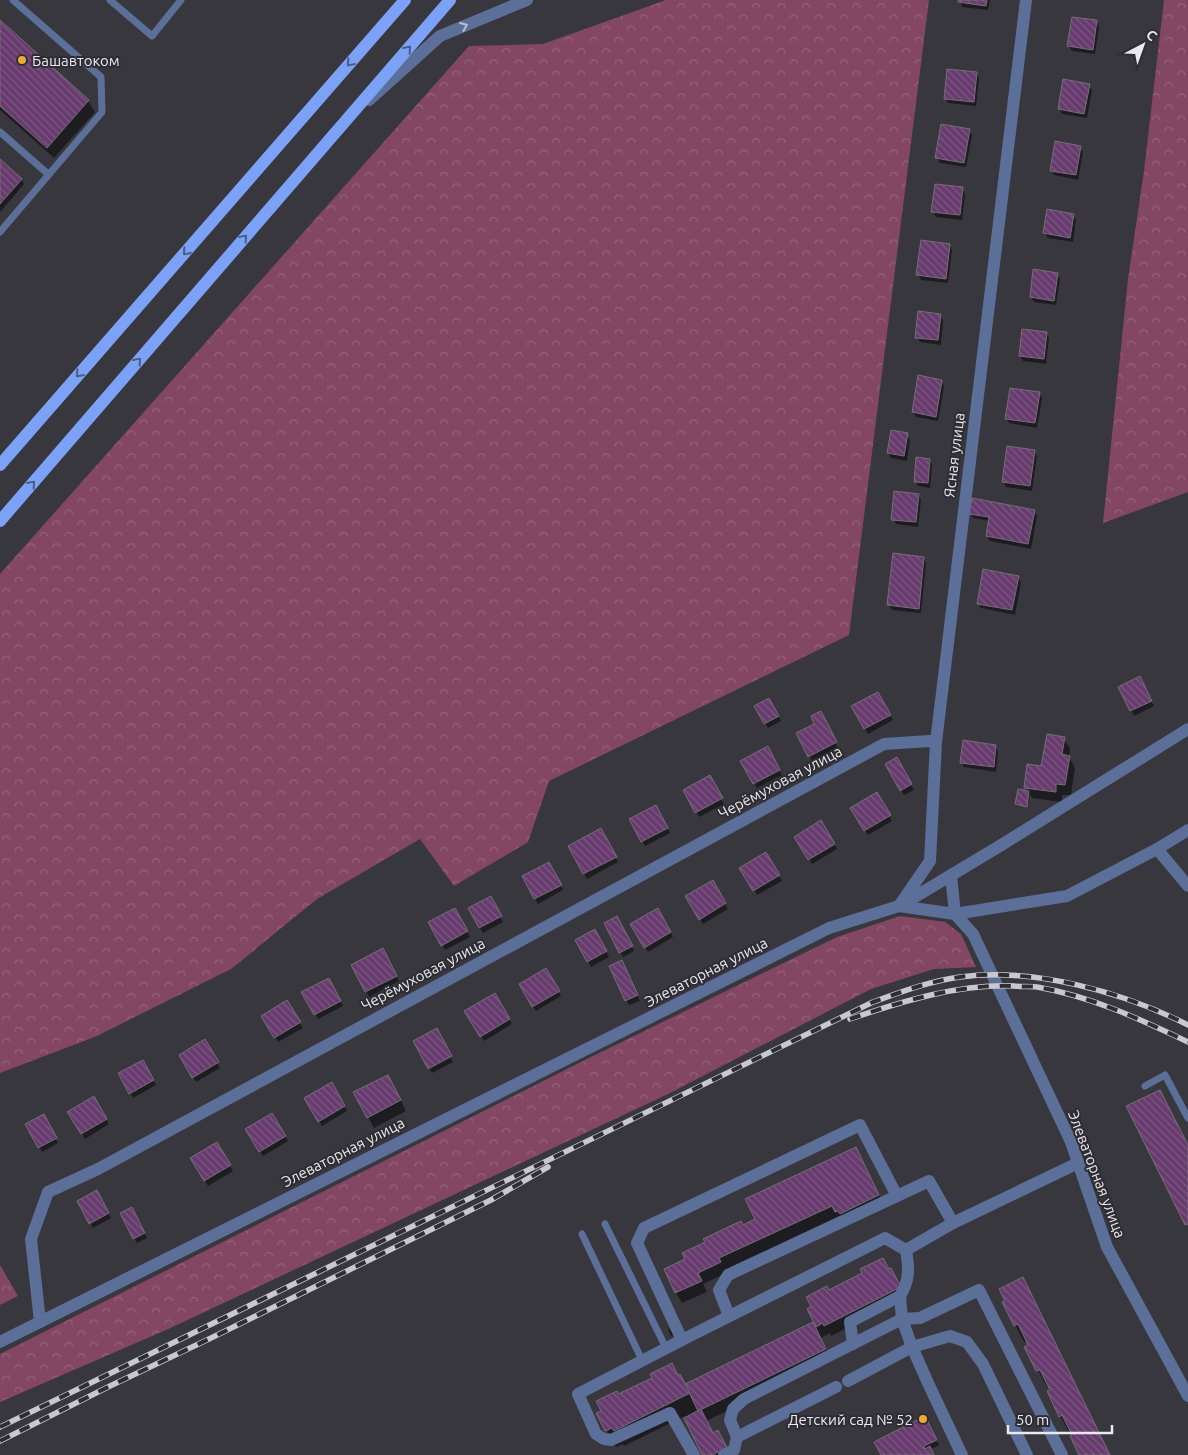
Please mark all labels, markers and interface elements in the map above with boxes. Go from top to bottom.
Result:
north arrow [1118,20,1168,70]
one-way arrow [459,22,468,33]
text: С [1143,26,1160,44]
one-way arrow [402,45,411,54]
place label: Башавтоком [32,52,120,69]
marker: Башавтоком [16,54,28,66]
one-way arrow [347,58,356,67]
one-way arrow [239,234,248,243]
one-way arrow [183,246,192,255]
one-way arrow [132,357,141,366]
one-way arrow [76,369,85,378]
street label: Ясная улица [940,412,968,498]
one-way arrow [26,480,35,489]
street label: Черёмуховая улица [715,742,845,822]
street label: Черёмуховая улица [358,934,488,1014]
street label: Элеваторная улица [642,934,770,1010]
street label: Элеваторная улица [1065,1108,1129,1240]
street label: Элеваторная улица [279,1114,407,1190]
scale bar [1008,1402,1112,1434]
place label: Детский сад № 52 [788,1411,913,1428]
text: 50 m [1016,1411,1049,1428]
marker: Детский сад № 52 [917,1413,929,1425]

